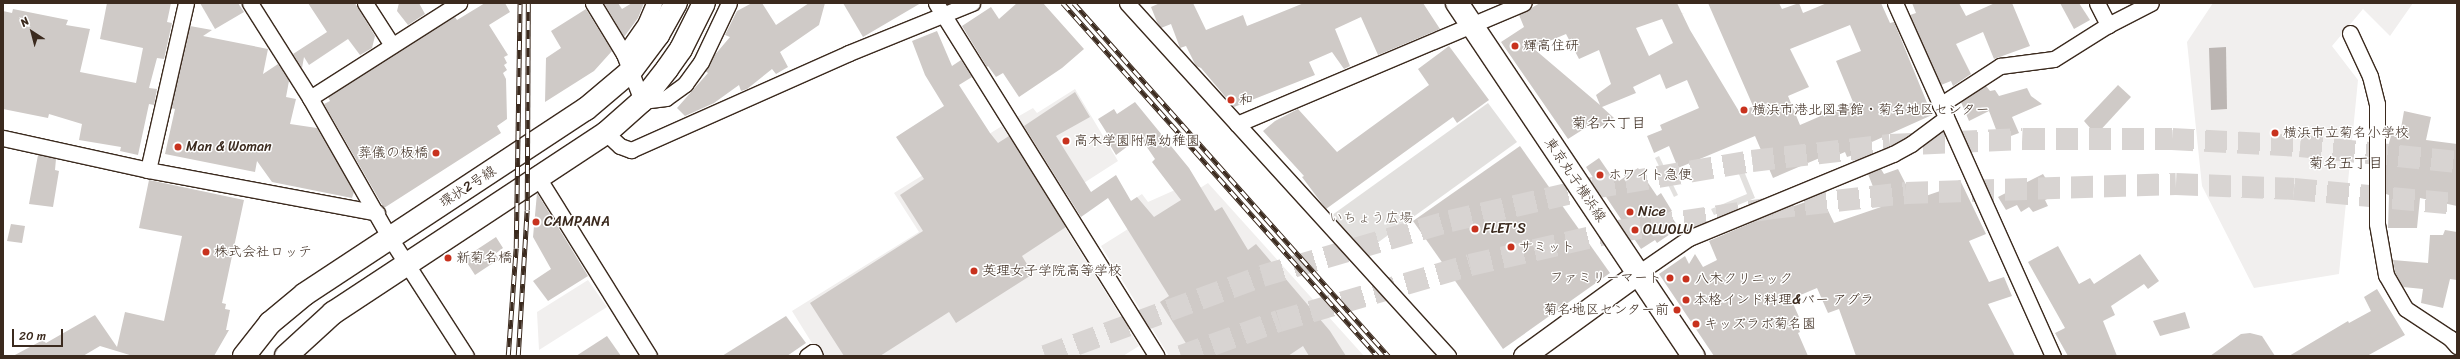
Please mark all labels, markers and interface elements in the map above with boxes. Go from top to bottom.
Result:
north arrow [12,12,52,52]
text: N [16,12,33,32]
place label: 輝高住研 [1523,38,1579,54]
marker: 輝高住研 [1510,41,1520,51]
place label: 和 [1239,92,1253,108]
marker: 和 [1226,95,1236,105]
place label: 横浜市港北図書館・菊名地区センター [1752,102,1990,118]
marker: 横浜市港北図書館・菊名地区センター [1739,105,1749,115]
district label: 菊名六丁目 [1572,115,1646,133]
place label: 横浜市立菊名小学校 [2283,125,2409,141]
marker: 横浜市立菊名小学校 [2270,128,2280,138]
place label: 高木学園附属幼稚園 [1074,133,1200,149]
street label: 東京丸子横浜線 [1541,135,1609,225]
marker: 高木学園附属幼稚園 [1061,136,1071,146]
place label: Man & Woman [186,139,271,155]
marker: Man & Woman [173,142,183,152]
place label: 葬儀の板橋 [358,145,428,161]
marker: 葬儀の板橋 [431,148,441,158]
district label: 菊名五丁目 [2309,155,2383,173]
street label: 環状2号線 [437,163,499,211]
place label: ホワイト急便 [1608,167,1692,183]
marker: ホワイト急便 [1595,170,1605,180]
place label: Nice [1638,204,1666,220]
marker: Nice [1625,207,1635,217]
park label: いちょう広場 [1329,210,1413,226]
place label: CAMPANA [544,214,610,230]
marker: CAMPANA [531,217,541,227]
place label: FLET'S [1483,221,1526,237]
place label: OLUOLU [1643,222,1693,238]
marker: FLET'S [1470,224,1480,234]
marker: OLUOLU [1630,225,1640,235]
place label: サミット [1519,239,1575,255]
marker: サミット [1506,242,1516,252]
place label: 株式会社ロッテ [214,244,312,260]
marker: 株式会社ロッテ [201,247,211,257]
place label: 新菊名橋 [456,250,512,266]
marker: 新菊名橋 [443,253,453,263]
place label: 英理女子学院高等学校 [982,263,1122,279]
marker: 英理女子学院高等学校 [969,266,979,276]
place label: ファミリーマート [1550,270,1662,286]
place label: 八木クリニック [1695,271,1793,287]
marker: ファミリーマート [1665,273,1675,283]
marker: 八木クリニック [1680,273,1692,285]
place label: 本格インド料理&バー アグラ [1694,292,1875,308]
marker: 本格インド料理&バー アグラ [1681,295,1691,305]
place label: 菊名地区センター前 [1543,302,1669,318]
marker: 菊名地区センター前 [1672,305,1682,315]
place label: キッズラボ菊名園 [1704,316,1816,332]
marker: キッズラボ菊名園 [1691,319,1701,329]
scale bar [14,321,65,347]
text: 20 m [19,325,46,347]

